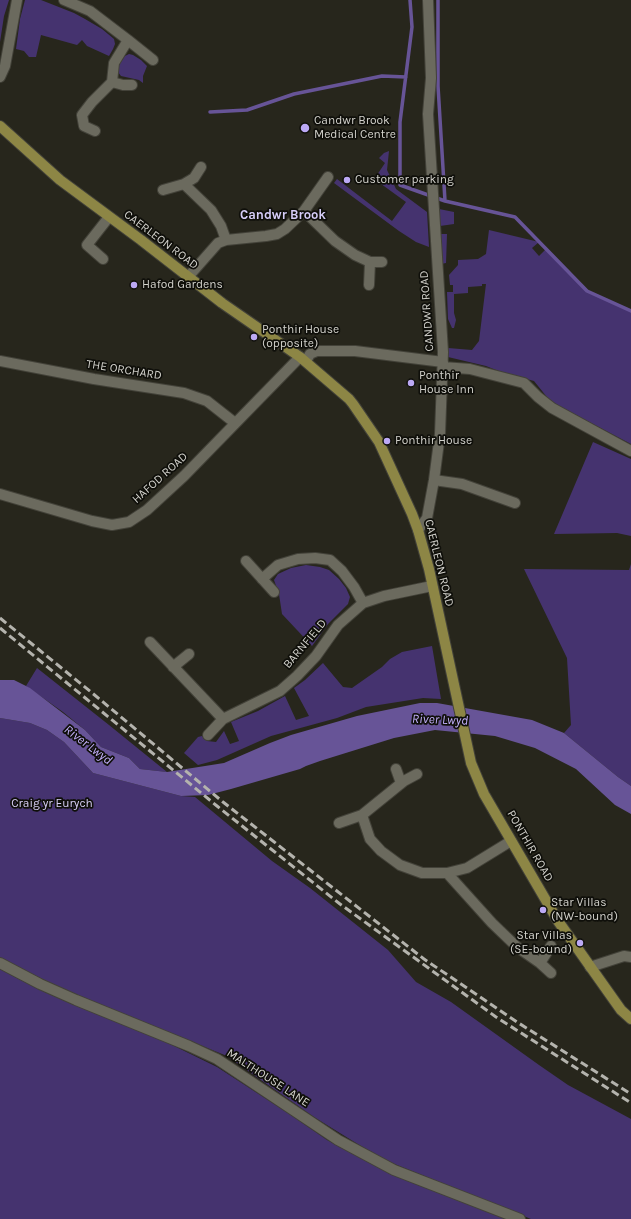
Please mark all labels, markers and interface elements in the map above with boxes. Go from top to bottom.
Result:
place label: Candwr Brook Medical Centre [314,114,396,142]
marker: Candwr Brook Medical Centre [299,122,311,134]
place label: Customer parking [355,173,454,187]
marker: Customer parking [342,175,352,185]
street label: CAERLEON ROAD [121,207,201,273]
district label: Candwr Brook [240,207,326,223]
street label: CANDWR ROAD [417,270,437,352]
place label: Hafod Gardens [142,278,223,292]
marker: Hafod Gardens [129,280,139,290]
place label: Ponthir House (opposite) [262,323,339,351]
marker: Ponthir House (opposite) [249,332,259,342]
street label: THE ORCHARD [85,357,163,383]
place label: Ponthir House Inn [419,369,474,397]
marker: Ponthir House Inn [406,378,416,388]
place label: Ponthir House [395,434,472,448]
marker: Ponthir House [382,436,392,446]
street label: HAFOD ROAD [129,449,191,507]
street label: CAERLEON ROAD [421,518,457,608]
street label: BARNFIELD [280,616,330,672]
water label: River Lwyd [412,711,468,729]
water label: River Lwyd [61,722,115,768]
park label: Craig yr Eurych [11,797,93,811]
street label: PONTHIR ROAD [504,808,556,884]
place label: Star Villas (NW-bound) [551,896,618,924]
marker: Star Villas (NW-bound) [538,905,548,915]
place label: Star Villas (SE-bound) [510,929,572,957]
marker: Star Villas (SE-bound) [575,938,585,948]
street label: MALTHOUSE LANE [224,1046,312,1110]

